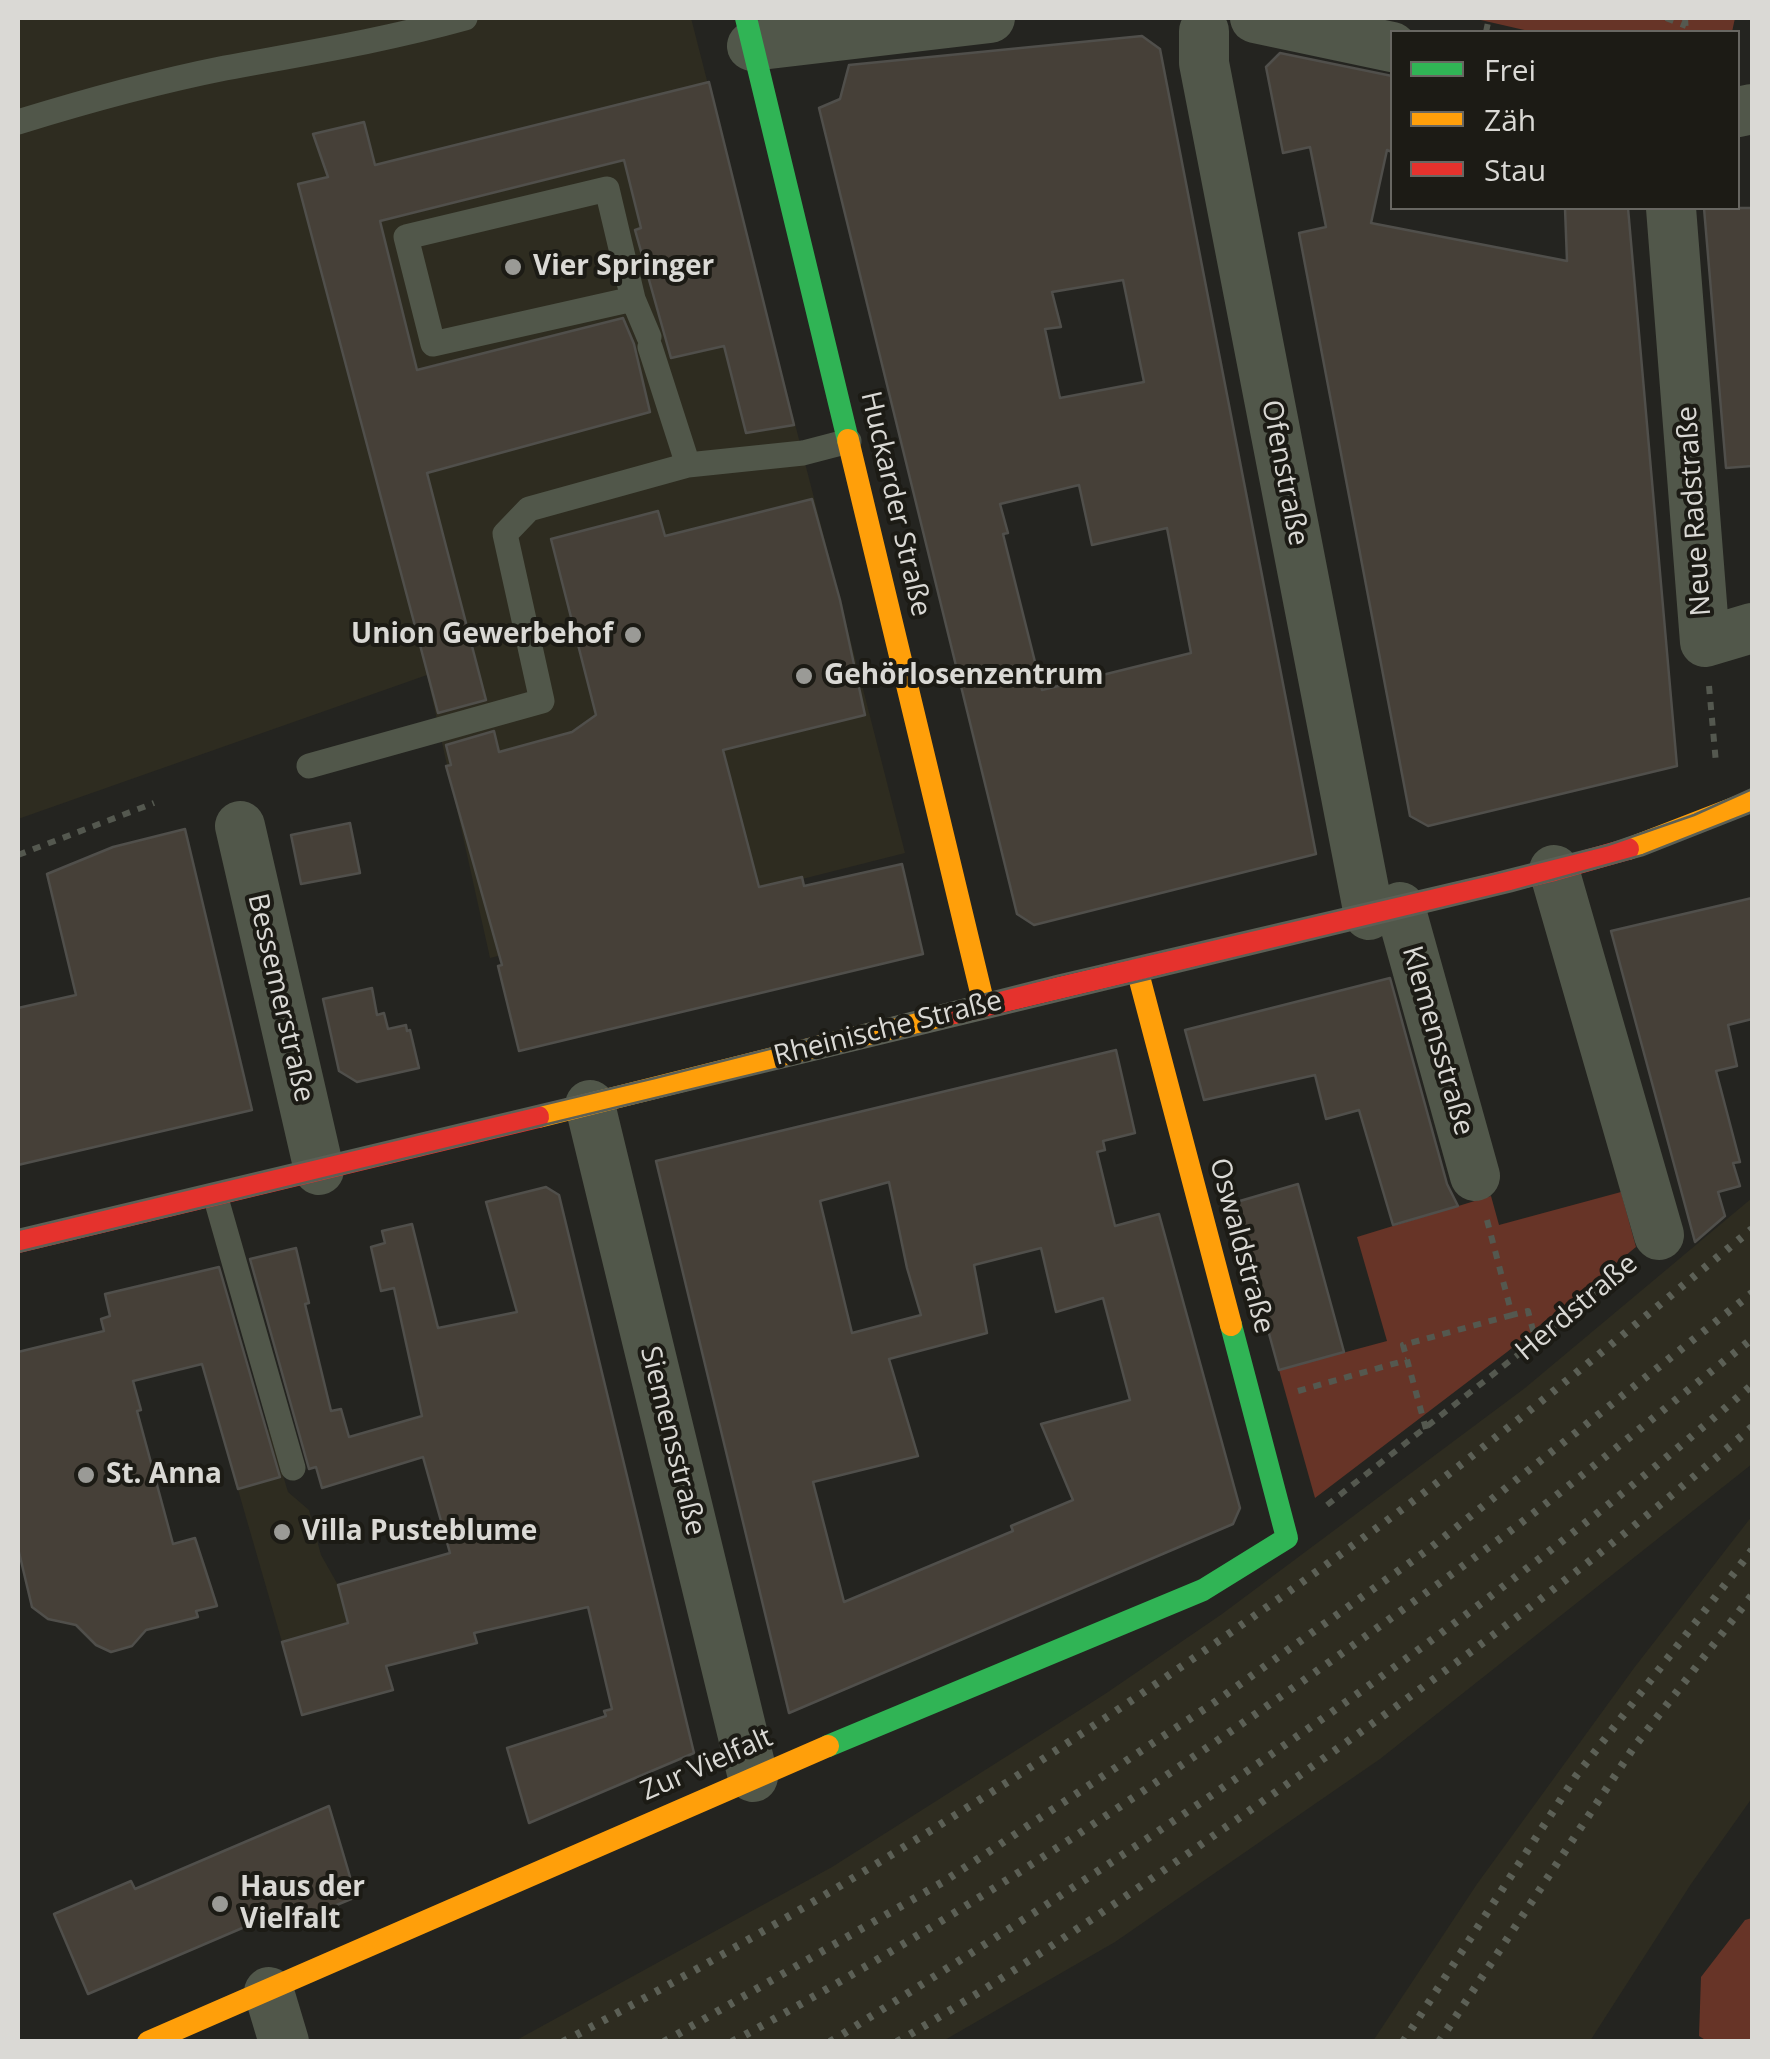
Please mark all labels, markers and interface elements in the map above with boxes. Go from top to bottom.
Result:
legend [1390,30,1740,210]
text: Frei [1484,49,1536,90]
text: Zäh [1484,99,1536,140]
text: Stau [1484,149,1546,190]
place label: Vier Springer [533,250,714,284]
marker: Vier Springer [502,256,524,278]
street label: Huckarder Straße [853,388,937,620]
street label: Ofenstraße [1253,397,1315,549]
street label: Neue Radstraße [1671,405,1719,617]
place label: Union Gewerbehof [351,618,613,652]
marker: Union Gewerbehof [622,624,644,646]
place label: Gehörlosenzentrum [824,659,1103,693]
marker: Gehörlosenzentrum [793,665,815,687]
street label: Bessemerstraße [240,891,320,1105]
street label: Klemensstraße [1394,942,1480,1140]
street label: Rheinische Straße [770,984,1006,1074]
street label: Oswaldstraße [1201,1155,1281,1337]
street label: Herdstraße [1509,1247,1645,1369]
street label: Siemensstraße [632,1343,712,1539]
place label: St. Anna [106,1458,222,1492]
marker: St. Anna [75,1464,97,1486]
place label: Villa Pusteblume [302,1515,537,1549]
marker: Villa Pusteblume [271,1521,293,1543]
street label: Zur Vielfalt [636,1721,778,1809]
place label: Haus der Vielfalt [240,1871,365,1937]
marker: Haus der Vielfalt [209,1893,231,1915]

